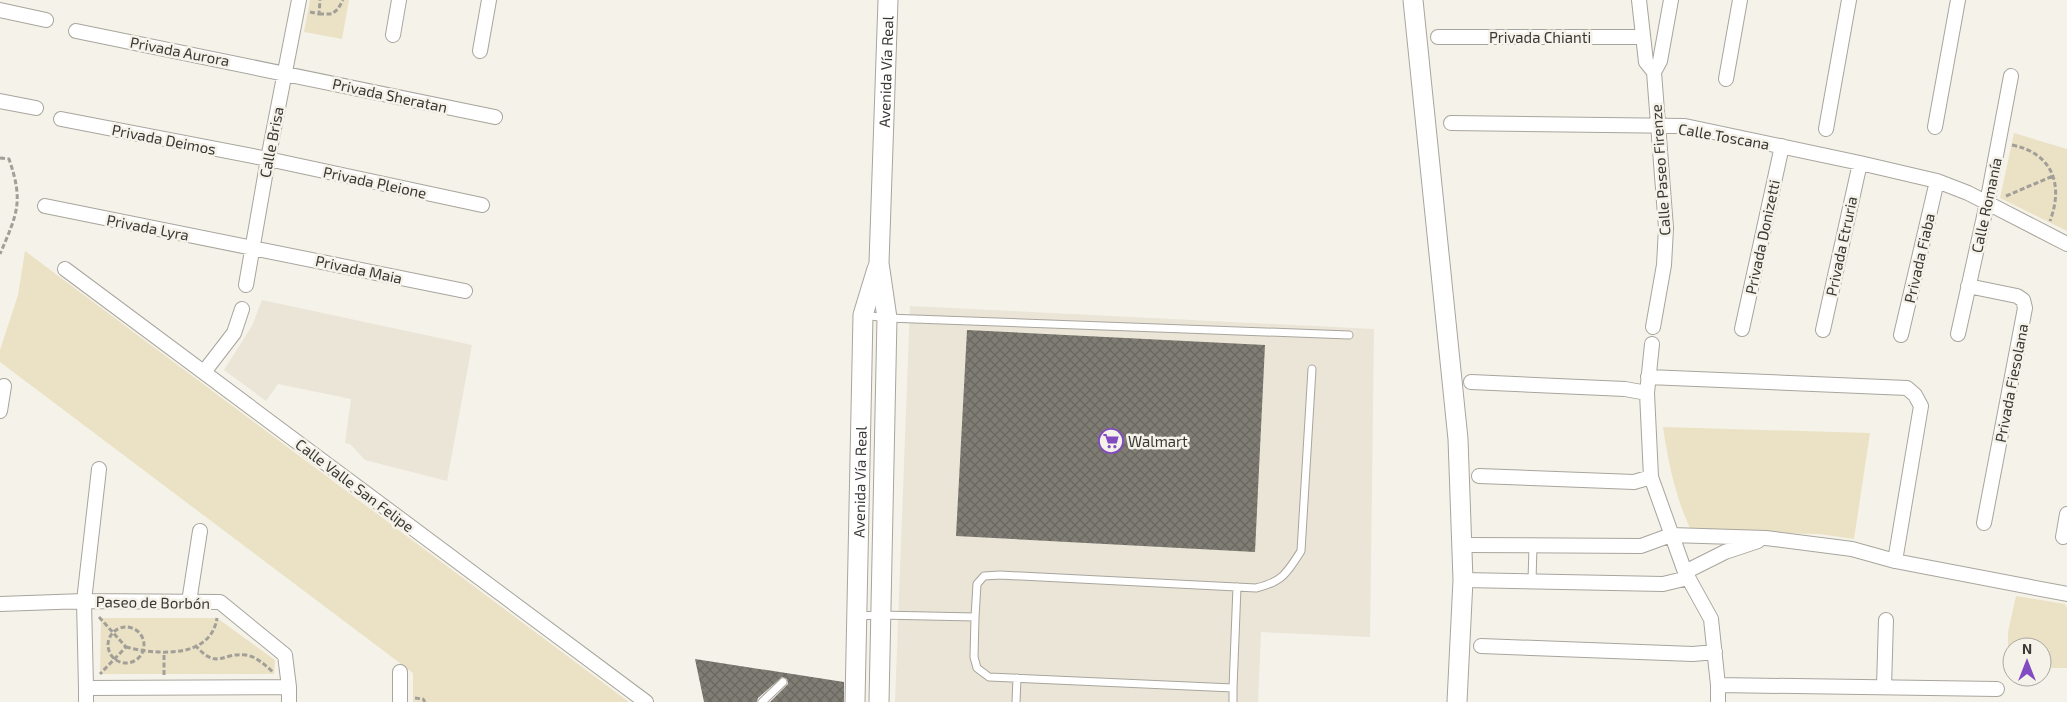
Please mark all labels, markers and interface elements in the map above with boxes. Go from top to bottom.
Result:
street label: Avenida Vía Real [875,15,896,128]
street label: Privada Chianti [1489,28,1591,46]
street label: Privada Aurora [129,33,231,69]
street label: Privada Sheratan [331,74,449,116]
street label: Calle Paseo Firenze [1646,104,1674,236]
street label: Calle Brisa [255,105,287,179]
street label: Calle Toscana [1677,119,1771,153]
street label: Privada Deimos [110,120,218,158]
street label: Calle Romanía [1967,156,2005,254]
street label: Privada Pleione [322,162,428,202]
street label: Privada Donizetti [1741,178,1783,296]
street label: Privada Etruria [1822,194,1860,298]
street label: Privada Lyra [105,210,191,244]
street label: Privada Fiaba [1900,211,1938,305]
street label: Privada Maia [314,251,404,287]
street label: Privada Fiesolana [1991,322,2031,444]
street label: Avenida Vía Real [849,425,870,538]
supermarket icon: Walmart [1098,428,1124,454]
place label: Walmart [1128,432,1188,450]
street label: Calle Valle San Felipe [292,435,418,535]
street label: Paseo de Borbón [96,592,210,612]
north arrow [2002,637,2052,687]
text: N [2022,640,2032,657]

